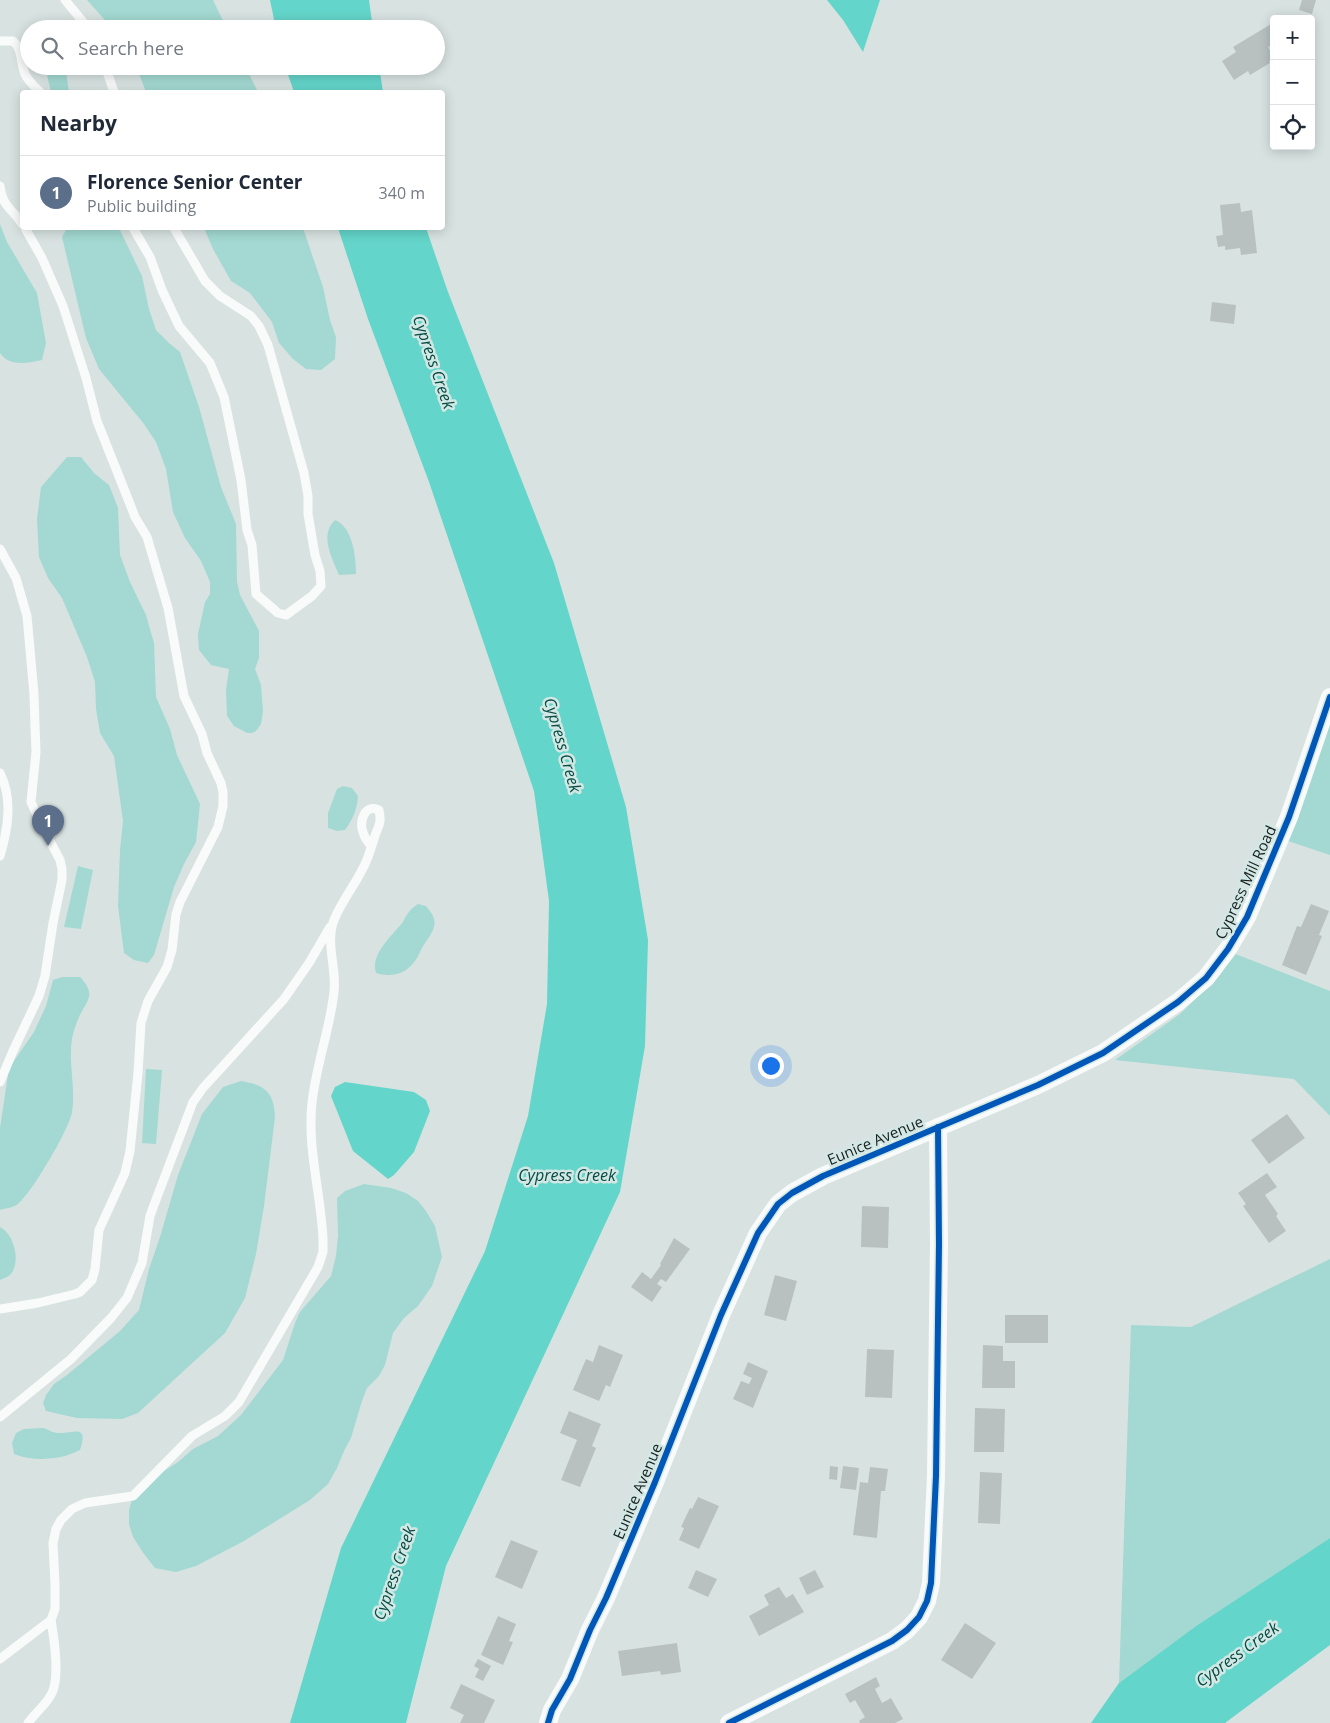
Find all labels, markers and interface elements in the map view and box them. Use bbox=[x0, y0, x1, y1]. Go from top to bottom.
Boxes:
map controls bbox=[1270, 15, 1315, 150]
button: + bbox=[1270, 15, 1315, 60]
search box bbox=[20, 20, 445, 75]
icon: search bbox=[38, 34, 66, 62]
text: Search here bbox=[78, 35, 184, 61]
button: − bbox=[1270, 60, 1315, 105]
button: locate bbox=[1270, 105, 1315, 150]
text: Nearby bbox=[40, 109, 117, 137]
text: Florence Senior Center bbox=[87, 169, 303, 195]
text: 1 bbox=[51, 182, 61, 204]
text: 340 m bbox=[379, 182, 425, 204]
text: Public building bbox=[87, 195, 196, 217]
water label: Cypress Creek bbox=[408, 312, 461, 413]
water label: Cypress Creek bbox=[539, 695, 587, 796]
pin: 1 bbox=[32, 805, 64, 846]
street label: Cypress Mill Road bbox=[1210, 822, 1280, 942]
your location bbox=[758, 1053, 784, 1079]
street label: Eunice Avenue bbox=[824, 1111, 926, 1169]
water label: Cypress Creek bbox=[518, 1164, 617, 1186]
street label: Eunice Avenue bbox=[608, 1440, 666, 1542]
water label: Cypress Creek bbox=[368, 1522, 421, 1623]
water label: Cypress Creek bbox=[1191, 1616, 1284, 1692]

